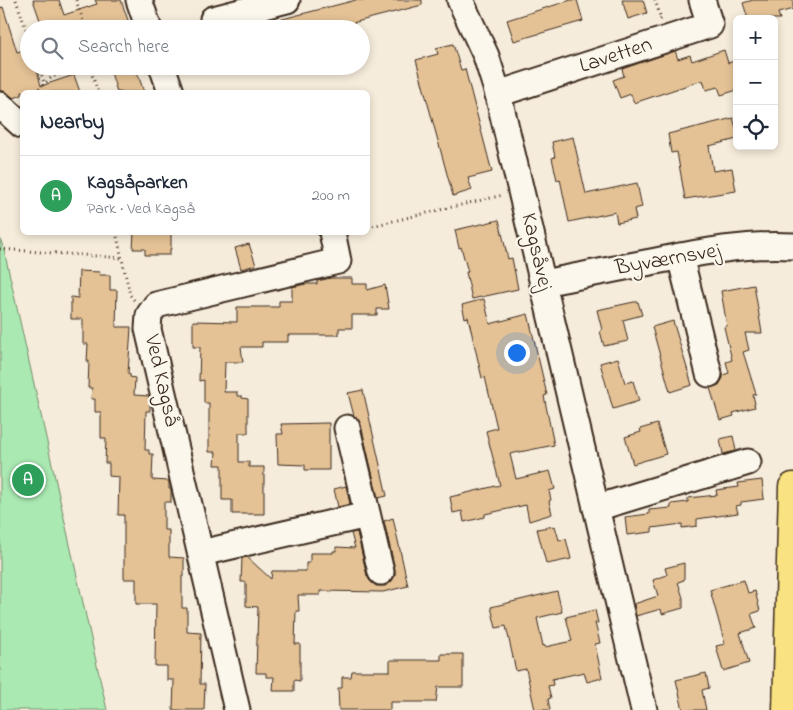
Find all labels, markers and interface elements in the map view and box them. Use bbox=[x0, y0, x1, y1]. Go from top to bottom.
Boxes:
map controls bbox=[733, 15, 778, 150]
button: + bbox=[733, 15, 778, 60]
search box bbox=[20, 20, 370, 75]
street label: Lavetten bbox=[576, 29, 656, 83]
icon: search bbox=[38, 34, 66, 62]
text: Search here bbox=[78, 34, 169, 61]
button: − bbox=[733, 60, 778, 105]
button: locate bbox=[733, 105, 778, 150]
text: Nearby bbox=[40, 108, 104, 138]
text: Kagsåparken bbox=[87, 170, 188, 197]
text: A bbox=[51, 184, 61, 208]
text: 200 m bbox=[312, 184, 350, 208]
text: Park · Ved Kagså bbox=[87, 197, 195, 221]
street label: Kagsåvej bbox=[511, 210, 561, 295]
street label: Byværnsvej bbox=[612, 235, 724, 286]
street label: Ved Kagså bbox=[134, 331, 187, 430]
your location bbox=[504, 340, 530, 366]
pin: A bbox=[12, 461, 44, 499]

